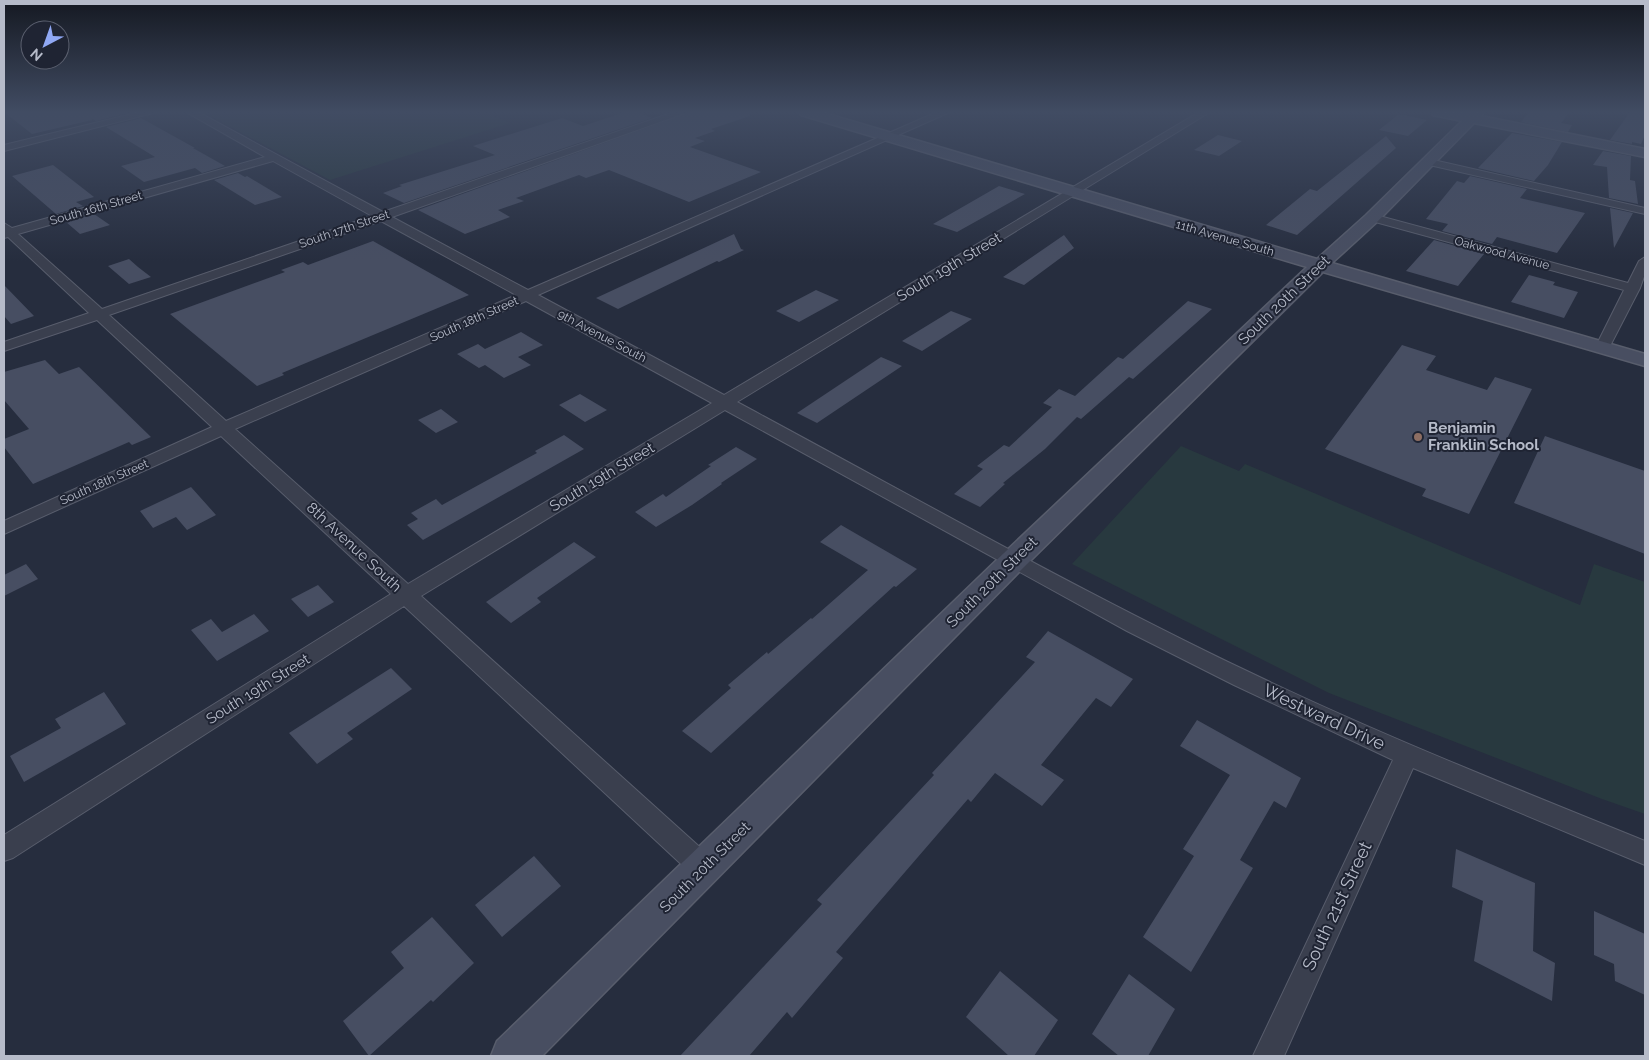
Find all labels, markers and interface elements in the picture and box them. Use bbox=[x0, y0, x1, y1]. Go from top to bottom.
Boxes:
north arrow bbox=[20, 20, 70, 70]
text: N bbox=[27, 45, 46, 64]
street label: South 16th Street bbox=[48, 188, 144, 228]
street label: South 17th Street bbox=[297, 207, 391, 251]
street label: 11th Avenue South bbox=[1174, 217, 1276, 259]
street label: South 19th Street bbox=[893, 229, 1005, 305]
street label: Oakwood Avenue bbox=[1453, 234, 1551, 272]
street label: South 20th Street bbox=[1234, 252, 1334, 348]
street label: South 18th Street bbox=[428, 293, 520, 345]
street label: 9th Avenue South bbox=[555, 307, 649, 365]
place label: Benjamin Franklin School bbox=[1428, 419, 1539, 454]
marker: Benjamin Franklin School bbox=[1412, 431, 1424, 443]
street label: South 19th Street bbox=[546, 439, 658, 515]
street label: South 18th Street bbox=[58, 456, 150, 508]
street label: 8th Avenue South bbox=[303, 498, 405, 596]
street label: South 20th Street bbox=[943, 533, 1041, 631]
street label: South 19th Street bbox=[203, 650, 313, 728]
street label: Westward Drive bbox=[1260, 679, 1389, 754]
street label: South 20th Street bbox=[656, 818, 754, 916]
street label: South 21st Street bbox=[1298, 838, 1376, 974]

